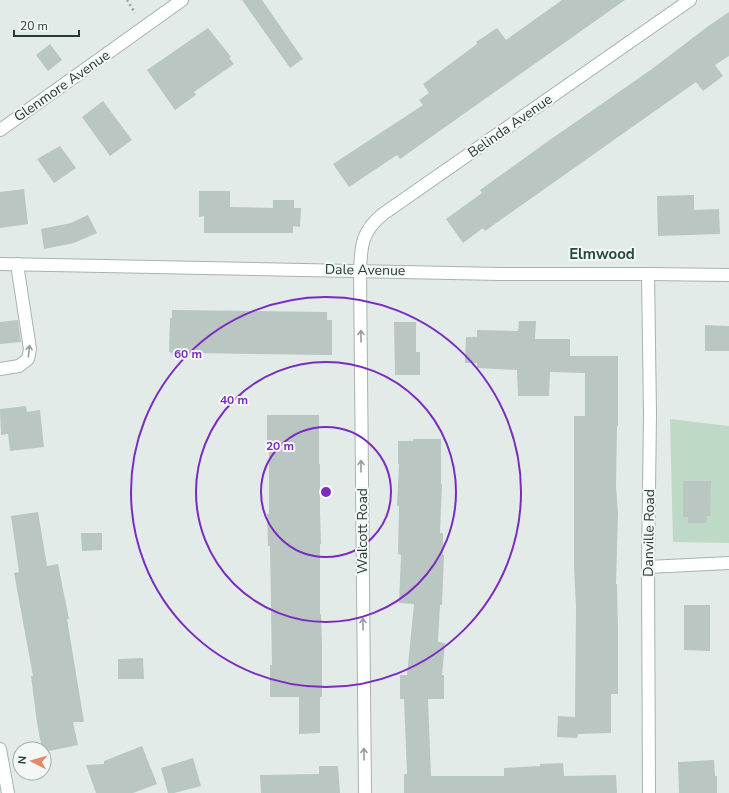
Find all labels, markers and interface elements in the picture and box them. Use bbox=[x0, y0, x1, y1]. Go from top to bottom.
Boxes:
scale bar bbox=[14, 12, 79, 38]
text: 20 m bbox=[20, 18, 48, 34]
street label: Glenmore Avenue bbox=[10, 46, 114, 126]
street label: Belinda Avenue bbox=[464, 90, 556, 162]
district label: Elmwood bbox=[569, 244, 635, 264]
street label: Dale Avenue bbox=[325, 260, 405, 280]
one-way arrow bbox=[357, 330, 365, 343]
one-way arrow bbox=[25, 345, 32, 358]
text: 60 m bbox=[174, 346, 202, 362]
text: 40 m bbox=[220, 392, 248, 408]
text: 20 m bbox=[266, 438, 294, 454]
one-way arrow bbox=[358, 460, 365, 473]
centre of rings bbox=[319, 485, 333, 499]
street label: Walcott Road bbox=[353, 488, 372, 574]
street label: Danville Road bbox=[639, 489, 659, 577]
one-way arrow bbox=[359, 618, 367, 631]
north arrow bbox=[12, 741, 52, 781]
one-way arrow bbox=[360, 748, 368, 761]
text: N bbox=[15, 755, 30, 765]

